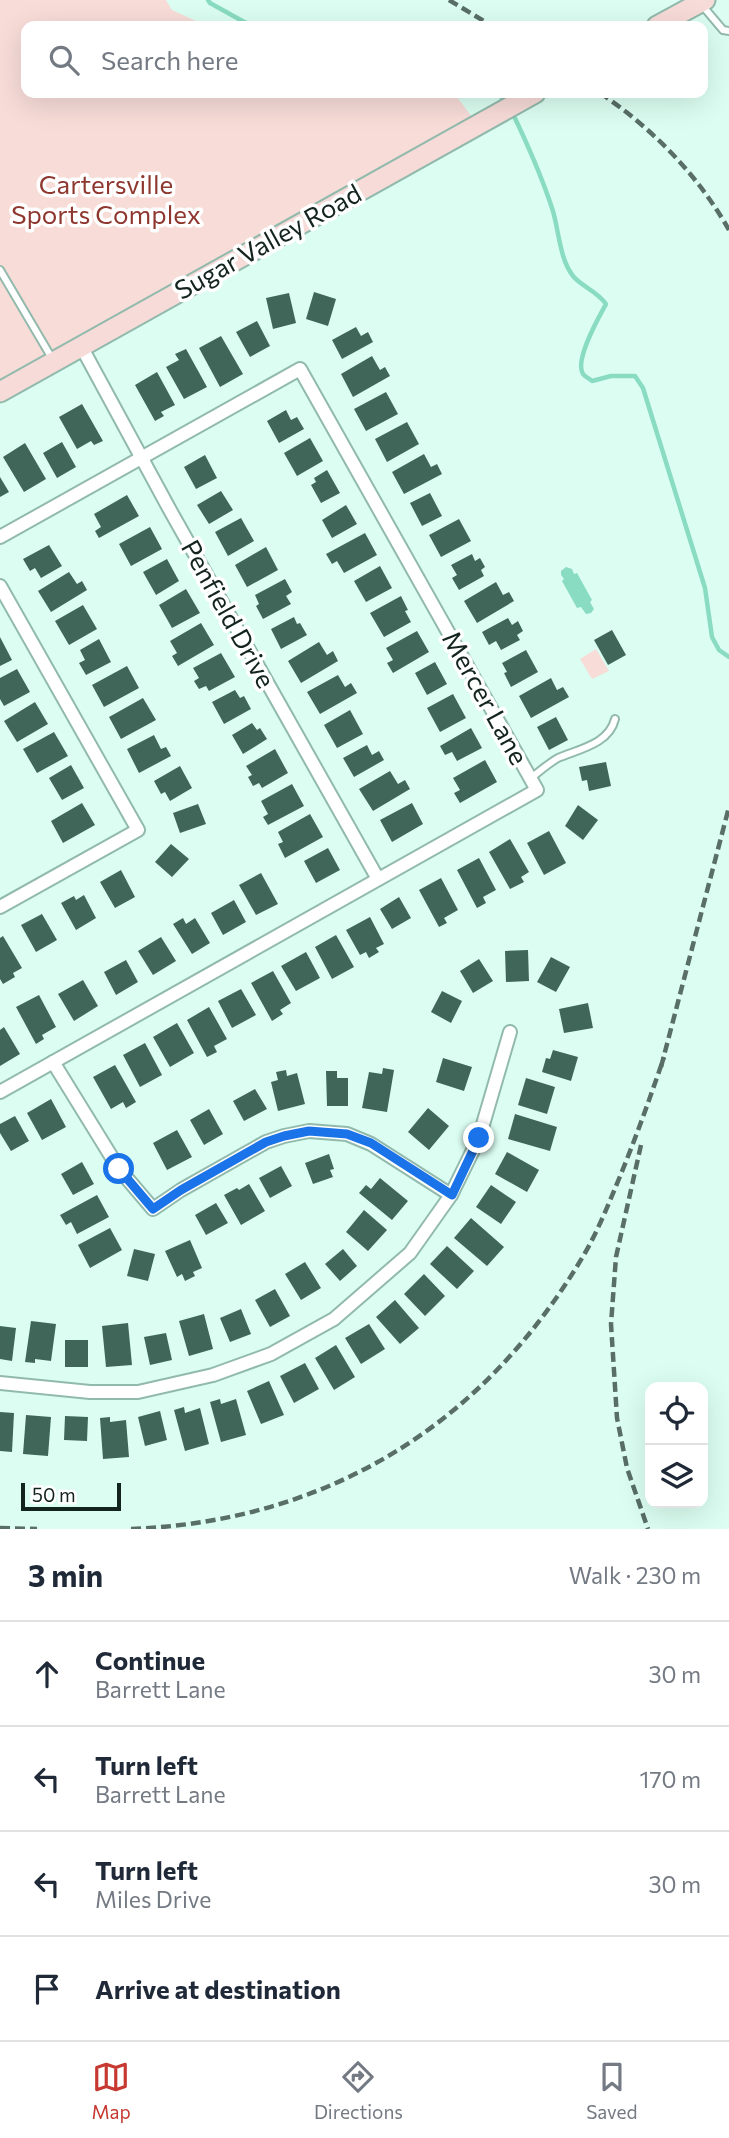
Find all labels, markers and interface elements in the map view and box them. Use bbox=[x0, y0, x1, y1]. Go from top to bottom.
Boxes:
search box bbox=[21, 21, 708, 98]
icon: search bbox=[45, 41, 83, 79]
text: Search here bbox=[101, 44, 239, 75]
park label: Cartersville Sports Complex bbox=[11, 168, 201, 229]
street label: Sugar Valley Road bbox=[169, 177, 366, 305]
street label: Penfield Drive bbox=[176, 534, 283, 693]
street label: Mercer Lane bbox=[437, 625, 536, 769]
route end bbox=[463, 1122, 494, 1153]
route start bbox=[103, 1153, 134, 1184]
map controls bbox=[645, 1382, 708, 1508]
button: locate bbox=[645, 1382, 708, 1445]
button: layers bbox=[645, 1445, 708, 1508]
scale bar bbox=[21, 1480, 121, 1512]
text: 50 m bbox=[32, 1483, 76, 1506]
text: 3 min bbox=[28, 1556, 103, 1593]
text: Walk · 230 m bbox=[569, 1561, 701, 1589]
text: Continue bbox=[95, 1644, 205, 1675]
icon: ahead bbox=[28, 1655, 66, 1693]
text: 30 m bbox=[648, 1660, 701, 1688]
text: Barrett Lane bbox=[95, 1675, 226, 1703]
text: Turn left bbox=[95, 1749, 198, 1780]
icon: left bbox=[28, 1760, 66, 1798]
text: 170 m bbox=[640, 1765, 701, 1793]
text: Barrett Lane bbox=[95, 1780, 226, 1808]
text: Turn left bbox=[95, 1854, 198, 1885]
icon: left bbox=[28, 1865, 66, 1903]
text: 30 m bbox=[648, 1870, 701, 1898]
text: Miles Drive bbox=[95, 1885, 211, 1913]
icon: arrive bbox=[28, 1970, 66, 2008]
text: Arrive at destination bbox=[95, 1973, 341, 2004]
tab: Map bbox=[92, 2058, 131, 2123]
tab: Directions bbox=[314, 2058, 403, 2123]
tab: Saved bbox=[586, 2058, 637, 2123]

